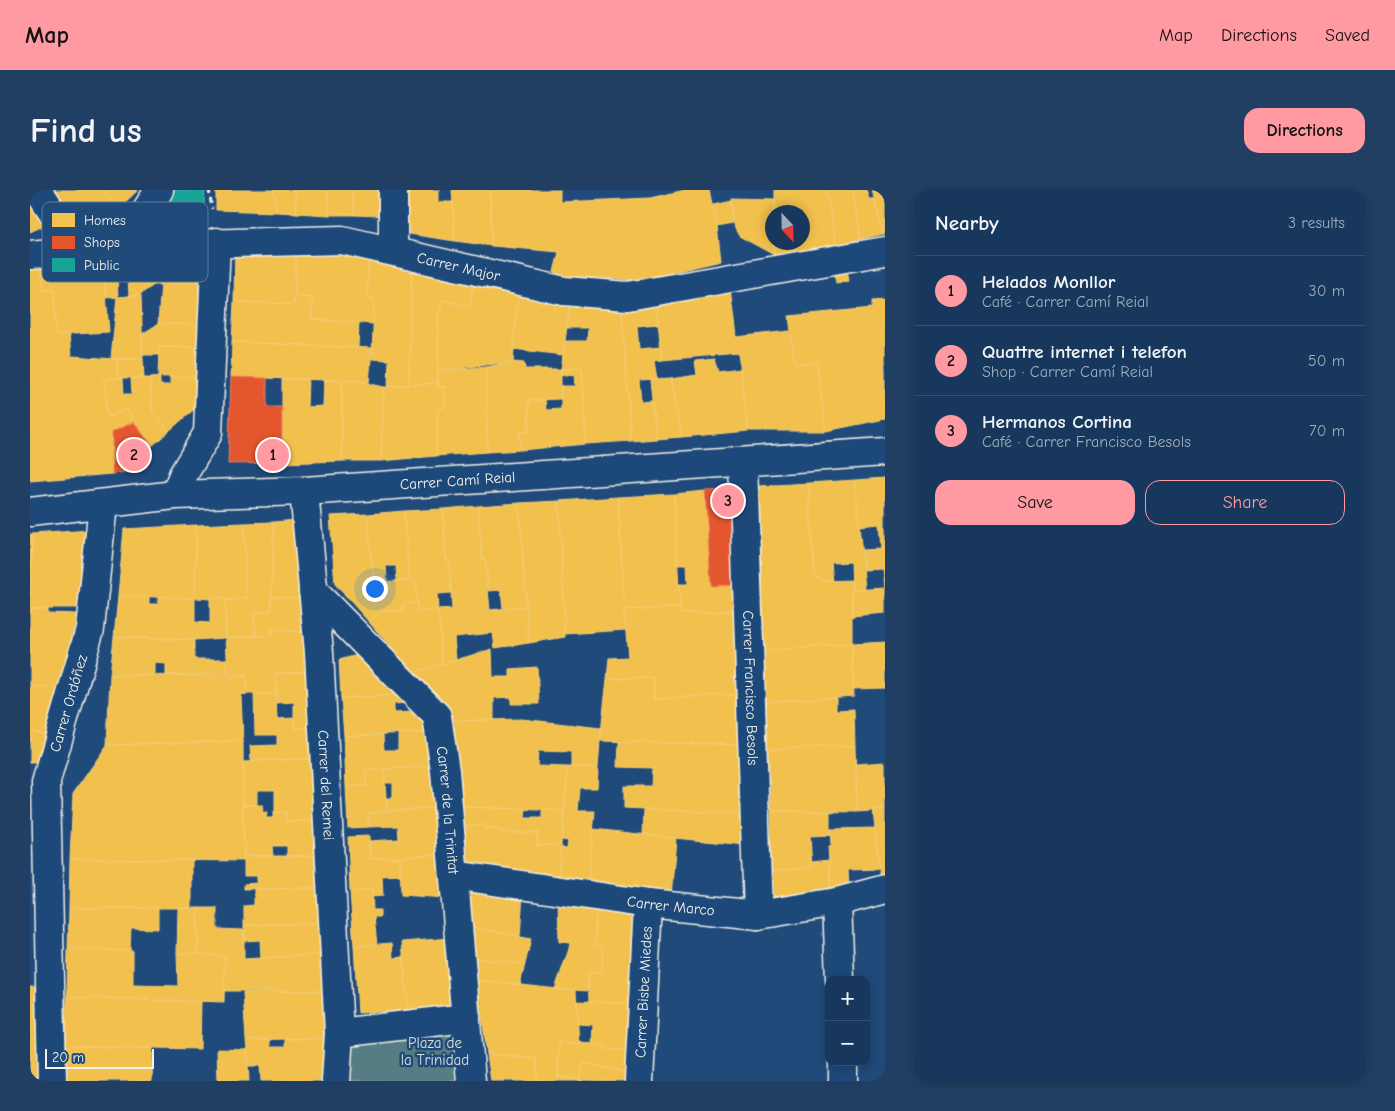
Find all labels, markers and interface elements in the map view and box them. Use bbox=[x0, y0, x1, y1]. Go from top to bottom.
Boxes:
text: Map bbox=[25, 21, 69, 49]
text: Map bbox=[1159, 25, 1193, 46]
text: Directions bbox=[1221, 25, 1297, 46]
text: Saved bbox=[1325, 25, 1370, 46]
button: Directions bbox=[1244, 108, 1365, 153]
text: Find us bbox=[30, 110, 142, 151]
legend bbox=[42, 202, 208, 282]
north arrow bbox=[765, 205, 810, 250]
text: Nearby bbox=[935, 211, 999, 235]
text: Homes bbox=[84, 212, 126, 229]
text: 3 results bbox=[1288, 214, 1345, 232]
text: Shops bbox=[84, 234, 120, 251]
street label: Carrer Major bbox=[415, 248, 502, 285]
text: Public bbox=[84, 257, 120, 274]
text: Helados Monllor bbox=[982, 271, 1116, 293]
text: 1 bbox=[948, 282, 954, 300]
text: 30 m bbox=[1309, 282, 1345, 300]
text: Café · Carrer Camí Reial bbox=[982, 293, 1149, 311]
text: Quattre internet i telefon bbox=[982, 341, 1187, 363]
text: 2 bbox=[947, 352, 955, 370]
text: 50 m bbox=[1308, 352, 1345, 370]
text: Shop · Carrer Camí Reial bbox=[982, 363, 1153, 381]
text: Hermanos Cortina bbox=[982, 411, 1132, 433]
text: 3 bbox=[947, 422, 955, 440]
text: 70 m bbox=[1309, 422, 1345, 440]
text: Café · Carrer Francisco Besols bbox=[982, 433, 1191, 451]
pin: 2 bbox=[118, 436, 150, 474]
pin: 1 bbox=[257, 436, 289, 474]
street label: Carrer Camí Reial bbox=[399, 468, 516, 494]
button: Save bbox=[935, 480, 1135, 525]
button: Share bbox=[1145, 480, 1345, 525]
pin: 3 bbox=[712, 482, 744, 520]
your location bbox=[362, 576, 388, 602]
street label: Carrer Francisco Besols bbox=[739, 610, 762, 766]
street label: Carrer Ordóñez bbox=[46, 652, 91, 754]
street label: Carrer del Remei bbox=[314, 729, 338, 841]
street label: Carrer de la Trinitat bbox=[433, 745, 463, 876]
street label: Carrer Marco bbox=[626, 892, 716, 920]
street label: Carrer Bisbe Miedes bbox=[631, 926, 656, 1058]
map controls bbox=[825, 976, 870, 1066]
button: + bbox=[825, 976, 870, 1021]
button: − bbox=[825, 1021, 870, 1066]
park label: Plaza de la Trinidad bbox=[401, 1034, 469, 1069]
scale bar bbox=[45, 1046, 154, 1069]
text: 20 m bbox=[52, 1049, 84, 1066]

